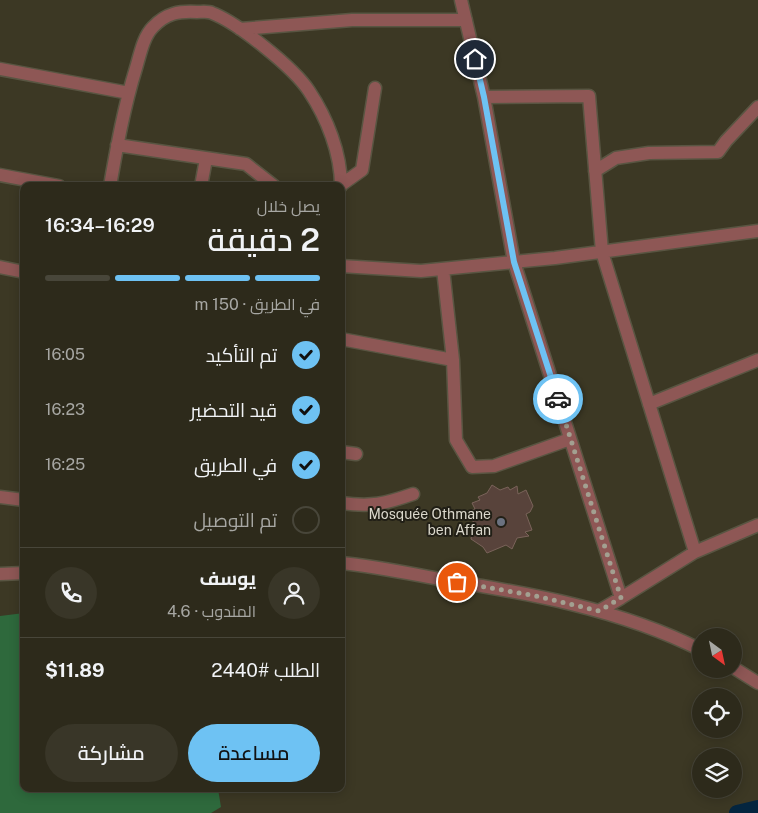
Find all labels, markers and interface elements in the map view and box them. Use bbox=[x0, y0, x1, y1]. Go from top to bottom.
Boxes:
pin bbox=[454, 38, 496, 80]
icon: home bbox=[461, 45, 489, 73]
text: يصل خلال bbox=[257, 197, 320, 216]
text: 16:29–16:34 bbox=[45, 214, 155, 236]
text: 2 دقيقة bbox=[208, 221, 320, 258]
text: في الطريق · 150 m bbox=[194, 295, 320, 314]
icon: check bbox=[292, 341, 320, 369]
text: تم التأكيد bbox=[206, 344, 277, 366]
text: 16:05 bbox=[45, 345, 85, 364]
courier bbox=[533, 374, 583, 424]
icon: car bbox=[544, 385, 572, 413]
icon: check bbox=[292, 396, 320, 424]
text: قيد التحضير bbox=[190, 399, 277, 421]
text: 16:23 bbox=[45, 400, 85, 419]
icon: check bbox=[292, 451, 320, 479]
text: في الطريق bbox=[194, 454, 277, 476]
text: 16:25 bbox=[45, 455, 85, 474]
place label: Mosquée Othmane ben Affan bbox=[369, 506, 491, 538]
text: تم التوصيل bbox=[193, 509, 277, 531]
marker: Mosquée Othmane ben Affan bbox=[495, 516, 507, 528]
pin bbox=[436, 561, 478, 603]
button: phone bbox=[45, 567, 97, 619]
text: يوسف bbox=[200, 567, 256, 589]
button: person bbox=[268, 567, 320, 619]
icon: bag bbox=[443, 568, 471, 596]
text: المندوب · 4.6 bbox=[167, 602, 256, 621]
north arrow bbox=[692, 628, 742, 678]
map controls bbox=[692, 628, 742, 798]
text: $11.89 bbox=[45, 659, 105, 681]
text: الطلب #2440 bbox=[211, 659, 320, 681]
button: locate bbox=[692, 688, 742, 738]
button: مشاركة bbox=[45, 724, 178, 782]
button: مساعدة bbox=[188, 724, 320, 782]
button: layers bbox=[692, 748, 742, 798]

